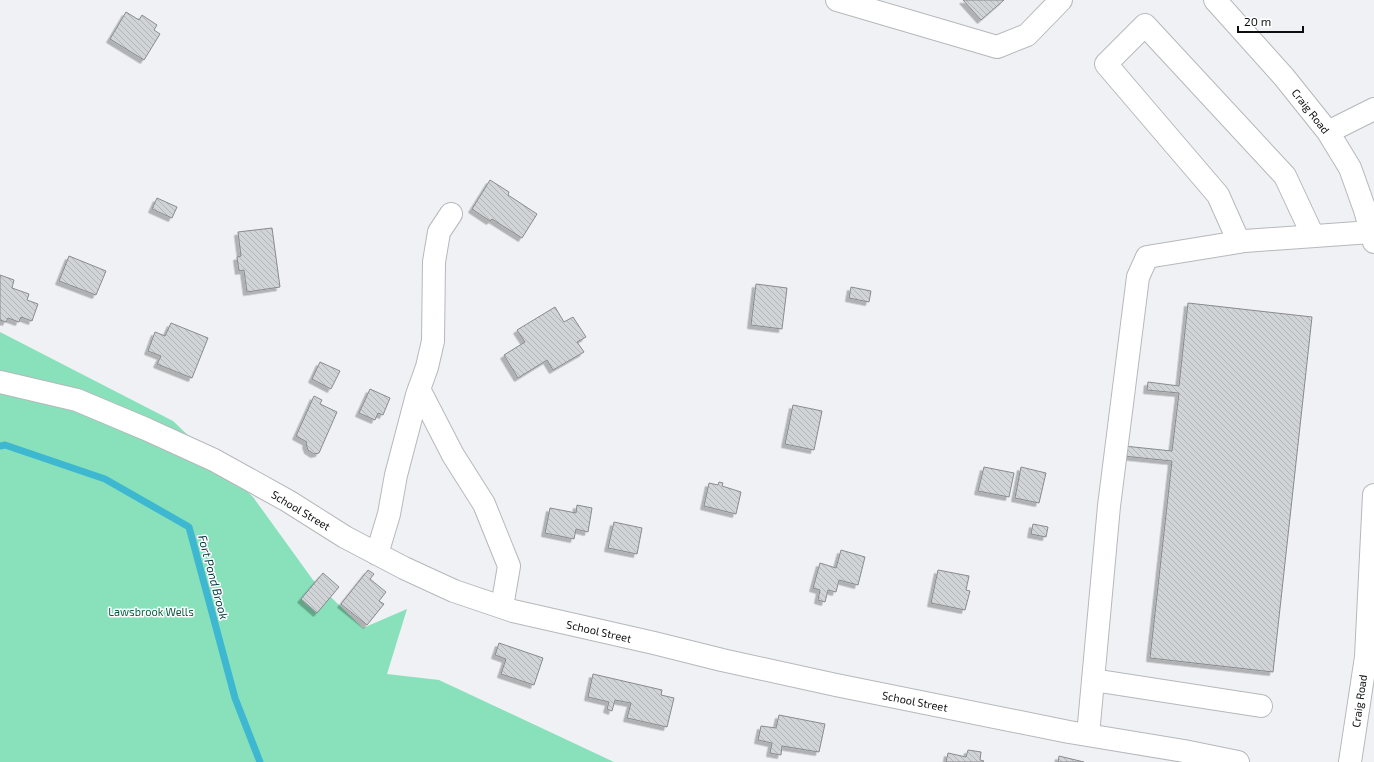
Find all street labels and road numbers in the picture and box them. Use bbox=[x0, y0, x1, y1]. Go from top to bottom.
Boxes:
street label: Craig Road bbox=[1289, 86, 1333, 136]
street label: School Street bbox=[269, 487, 333, 533]
street label: School Street bbox=[565, 617, 633, 645]
street label: Craig Road bbox=[1349, 674, 1369, 728]
street label: School Street bbox=[881, 688, 949, 714]

